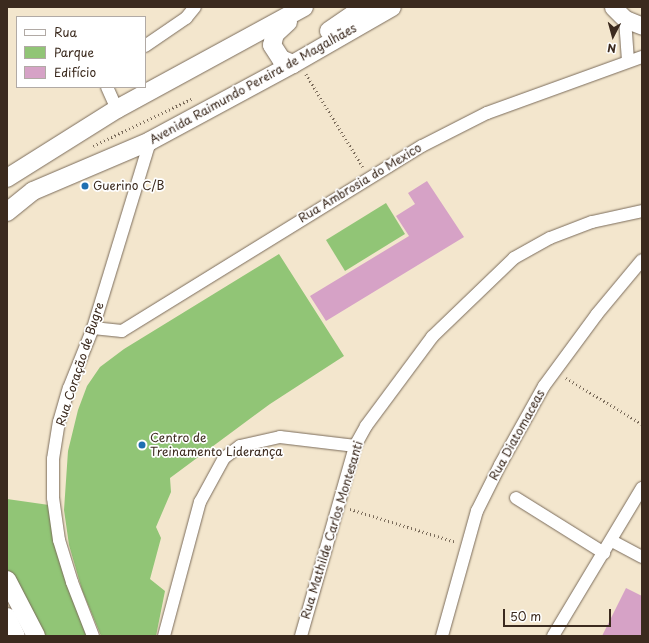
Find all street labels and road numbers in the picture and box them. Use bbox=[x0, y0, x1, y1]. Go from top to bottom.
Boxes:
street label: Avenida Raimundo Pereira de Magalhães bbox=[146, 21, 360, 147]
street label: Rua Ambrosia do Mexico bbox=[295, 140, 425, 226]
street label: Rua Coração de Bugre bbox=[53, 300, 107, 428]
street label: Rua Diatomaceas bbox=[486, 387, 548, 483]
street label: Rua Mathilde Carlos Montesanti bbox=[298, 439, 366, 621]

